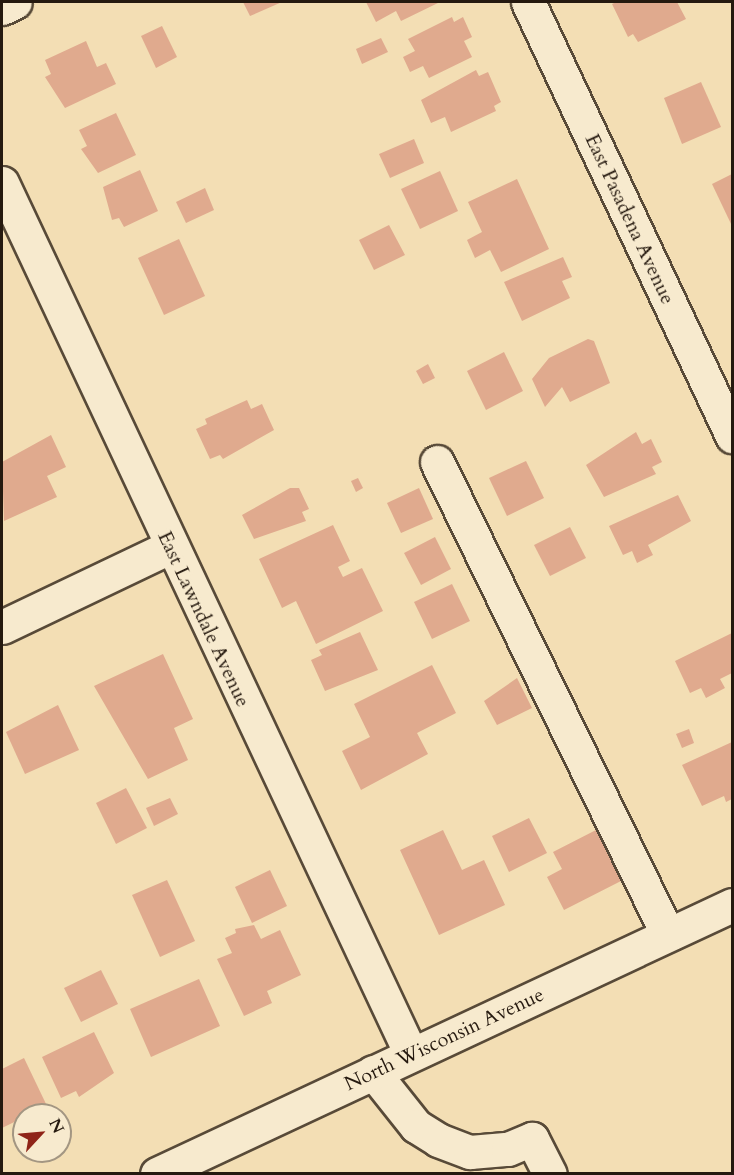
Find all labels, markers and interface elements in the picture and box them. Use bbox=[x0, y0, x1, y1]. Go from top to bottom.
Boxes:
street label: East Pasadena Avenue bbox=[580, 130, 680, 308]
street label: East Lawndale Avenue bbox=[153, 527, 255, 711]
street label: North Wisconsin Avenue bbox=[340, 982, 548, 1096]
north arrow bbox=[12, 1103, 72, 1163]
text: N bbox=[43, 1115, 69, 1137]

